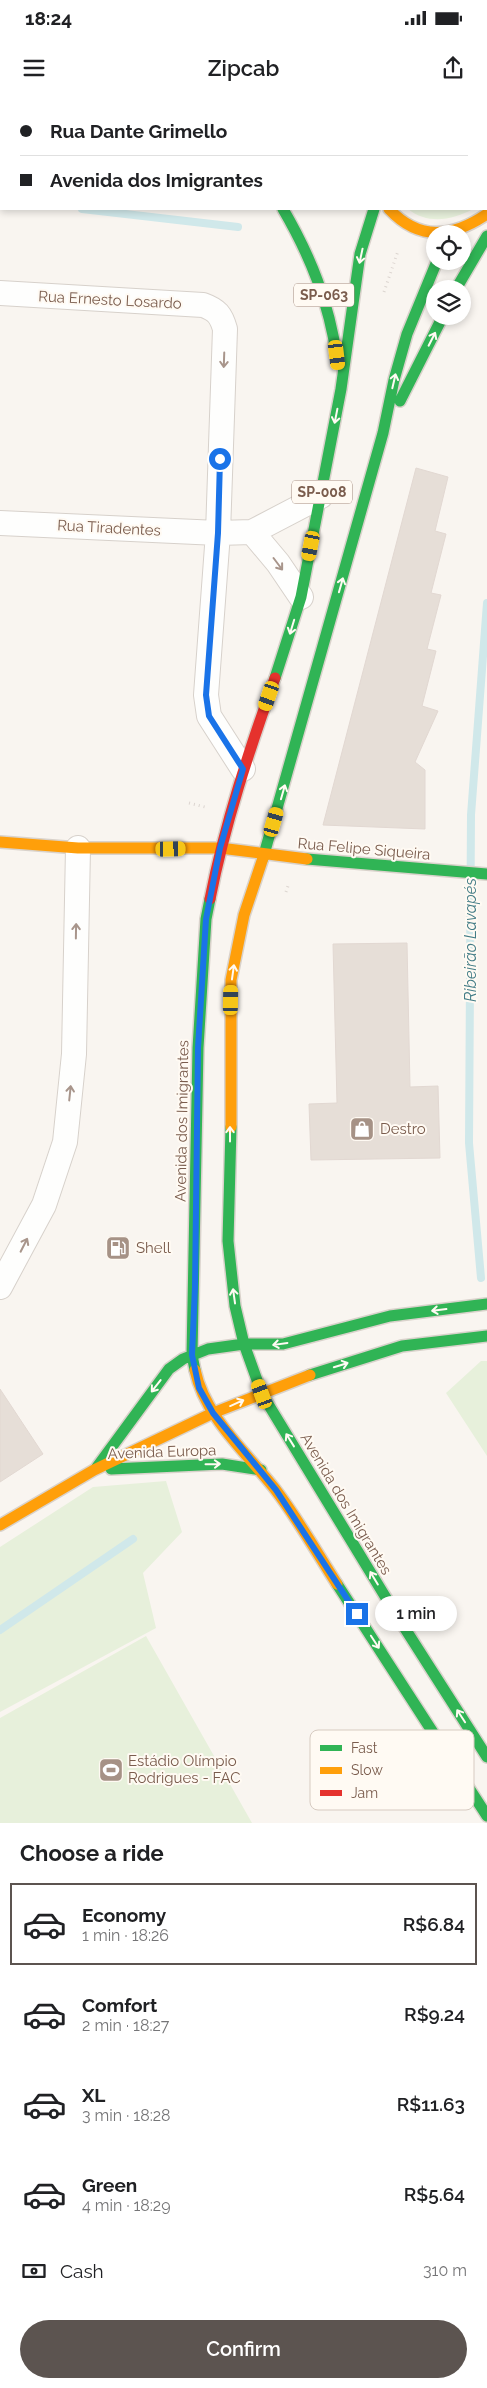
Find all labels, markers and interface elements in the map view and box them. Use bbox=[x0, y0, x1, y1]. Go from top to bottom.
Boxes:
text: 18:24 bbox=[25, 7, 72, 29]
icon: menu bbox=[20, 54, 48, 82]
icon: share bbox=[439, 54, 467, 82]
text: Zipcab bbox=[208, 55, 279, 81]
text: Rua Dante Grimello bbox=[50, 120, 227, 142]
text: Avenida dos Imigrantes bbox=[50, 169, 263, 191]
map controls bbox=[426, 225, 471, 325]
button: locate bbox=[426, 225, 471, 270]
one-way arrow bbox=[355, 247, 365, 263]
button: layers bbox=[426, 280, 471, 325]
road number: SP-063 bbox=[294, 284, 354, 306]
street label: Rua Ernesto Losardo bbox=[38, 287, 182, 313]
one-way arrow bbox=[428, 332, 437, 347]
car bbox=[327, 339, 346, 371]
one-way arrow bbox=[219, 352, 228, 368]
one-way arrow bbox=[390, 373, 399, 389]
one-way arrow bbox=[330, 408, 340, 424]
route start bbox=[209, 448, 231, 470]
road number: SP-008 bbox=[292, 481, 352, 504]
street label: Rua Tiradentes bbox=[57, 516, 161, 540]
car bbox=[300, 530, 321, 562]
one-way arrow bbox=[272, 557, 283, 570]
one-way arrow bbox=[337, 577, 347, 593]
one-way arrow bbox=[286, 618, 296, 634]
car bbox=[257, 679, 280, 713]
one-way arrow bbox=[278, 784, 288, 800]
car bbox=[262, 806, 285, 838]
street label: Rua Felipe Siqueira bbox=[297, 834, 431, 864]
car bbox=[155, 841, 186, 857]
water label: Ribeirão Lavapés bbox=[461, 878, 480, 1002]
one-way arrow bbox=[72, 923, 81, 939]
one-way arrow bbox=[228, 964, 238, 980]
car bbox=[223, 985, 238, 1015]
street label: Avenida dos Imigrantes bbox=[172, 1040, 192, 1202]
one-way arrow bbox=[65, 1085, 75, 1101]
shop icon: Destro bbox=[349, 1116, 375, 1142]
place label: Destro bbox=[380, 1120, 426, 1138]
one-way arrow bbox=[225, 1126, 235, 1142]
fuel station icon: Shell bbox=[105, 1235, 131, 1261]
one-way arrow bbox=[19, 1237, 29, 1252]
place label: Shell bbox=[136, 1239, 172, 1257]
one-way arrow bbox=[229, 1288, 239, 1304]
one-way arrow bbox=[431, 1305, 447, 1315]
one-way arrow bbox=[272, 1339, 288, 1349]
one-way arrow bbox=[333, 1359, 349, 1369]
car bbox=[249, 1377, 274, 1411]
one-way arrow bbox=[150, 1379, 161, 1392]
one-way arrow bbox=[229, 1397, 244, 1407]
street label: Avenida dos Imigrantes bbox=[297, 1430, 395, 1578]
one-way arrow bbox=[284, 1433, 294, 1447]
street label: Avenida Europa bbox=[107, 1441, 217, 1463]
one-way arrow bbox=[205, 1460, 221, 1469]
one-way arrow bbox=[369, 1572, 379, 1586]
callout: 1 min bbox=[374, 1596, 457, 1632]
route end bbox=[346, 1603, 368, 1625]
text: 1 min bbox=[396, 1604, 436, 1623]
one-way arrow bbox=[370, 1635, 380, 1649]
one-way arrow bbox=[455, 1709, 465, 1723]
legend bbox=[310, 1730, 474, 1810]
text: Fast bbox=[351, 1740, 378, 1756]
place label: Estádio Olímpio Rodrigues - FAC bbox=[128, 1752, 241, 1787]
sports icon: Estádio Olímpio Rodrigues - FAC bbox=[98, 1757, 124, 1783]
text: Slow bbox=[351, 1762, 383, 1778]
text: Jam bbox=[351, 1785, 378, 1801]
text: Choose a ride bbox=[20, 1840, 164, 1866]
icon: car bbox=[22, 1902, 67, 1947]
text: Economy bbox=[82, 1904, 166, 1926]
text: R$6.84 bbox=[403, 1913, 465, 1935]
text: 1 min · 18:26 bbox=[82, 1926, 169, 1945]
icon: car bbox=[22, 1992, 67, 2037]
text: Comfort bbox=[82, 1994, 157, 2016]
text: R$9.24 bbox=[404, 2003, 465, 2025]
text: 2 min · 18:27 bbox=[82, 2016, 169, 2035]
icon: car bbox=[22, 2082, 67, 2127]
text: XL bbox=[82, 2084, 105, 2106]
text: R$11.63 bbox=[397, 2093, 465, 2115]
text: 3 min · 18:28 bbox=[82, 2106, 171, 2125]
icon: car bbox=[22, 2172, 67, 2217]
text: Green bbox=[82, 2174, 137, 2196]
text: R$5.64 bbox=[404, 2183, 465, 2205]
text: 4 min · 18:29 bbox=[82, 2196, 171, 2215]
icon: cash bbox=[20, 2257, 48, 2285]
text: Cash bbox=[60, 2260, 104, 2282]
text: 310 m bbox=[423, 2261, 467, 2280]
button: Confirm bbox=[20, 2320, 467, 2378]

